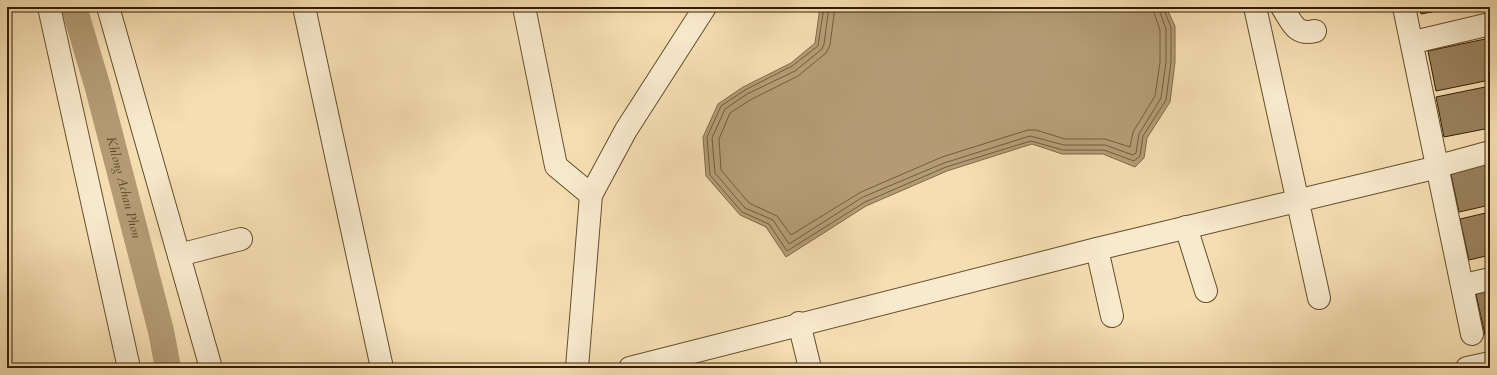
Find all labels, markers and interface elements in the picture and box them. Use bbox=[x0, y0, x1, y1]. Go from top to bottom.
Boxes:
water label: Khlong Achan Phon bbox=[102, 135, 146, 241]

